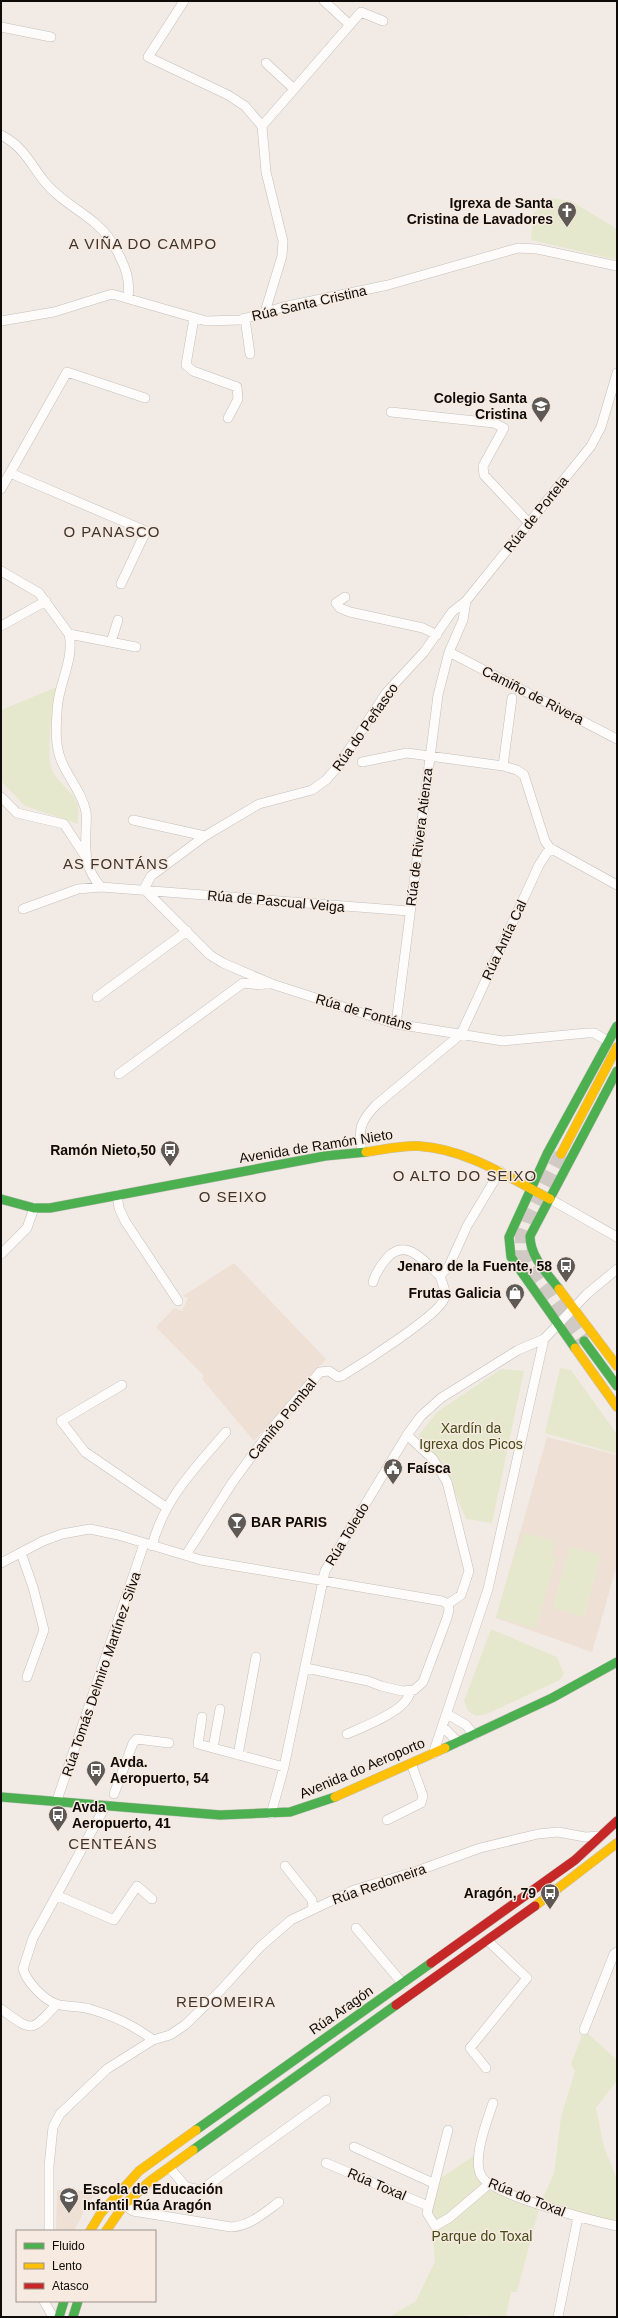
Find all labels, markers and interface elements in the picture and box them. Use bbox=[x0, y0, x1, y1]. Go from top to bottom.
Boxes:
place label: Igrexa de Santa Cristina de Lavadores bbox=[407, 195, 553, 227]
church icon: Igrexa de Santa Cristina de Lavadores bbox=[556, 200, 578, 228]
district label: A VIÑA DO CAMPO bbox=[69, 235, 217, 252]
street label: Rúa Santa Cristina bbox=[250, 282, 368, 324]
place label: Colegio Santa Cristina bbox=[434, 390, 527, 422]
school or university icon: Colegio Santa Cristina bbox=[530, 395, 552, 423]
street label: Rúa de Portela bbox=[500, 473, 572, 555]
district label: O PANASCO bbox=[63, 523, 161, 540]
street label: Camiño de Rivera bbox=[479, 662, 587, 728]
street label: Rúa do Peñasco bbox=[329, 680, 401, 774]
street label: Rúa de Rivera Atienza bbox=[403, 767, 435, 907]
district label: AS FONTÁNS bbox=[63, 855, 169, 872]
street label: Rúa de Pascual Veiga bbox=[207, 887, 346, 915]
street label: Rúa Antía Cal bbox=[478, 897, 530, 983]
street label: Rúa de Fontáns bbox=[314, 991, 414, 1033]
street label: Avenida de Ramón Nieto bbox=[238, 1126, 394, 1166]
bus stop icon: Ramón Nieto,50 bbox=[159, 1139, 181, 1167]
place label: Ramón Nieto,50 bbox=[50, 1142, 156, 1158]
district label: O ALTO DO SEIXO bbox=[393, 1167, 537, 1184]
district label: O SEIXO bbox=[199, 1188, 267, 1205]
bus stop icon: Jenaro de la Fuente, 58 bbox=[555, 1255, 577, 1283]
place label: Jenaro de la Fuente, 58 bbox=[397, 1258, 552, 1274]
shop icon: Frutas Galicia bbox=[504, 1282, 526, 1310]
place label: Frutas Galicia bbox=[408, 1285, 501, 1301]
street label: Camiño Pombal bbox=[244, 1375, 320, 1463]
park label: Xardín da Igrexa dos Picos bbox=[419, 1420, 523, 1452]
public building icon: Faísca bbox=[382, 1457, 404, 1485]
place label: Faísca bbox=[407, 1460, 451, 1476]
street label: Rúa Toledo bbox=[322, 1499, 372, 1568]
bar icon: BAR PARIS bbox=[226, 1511, 248, 1539]
place label: BAR PARIS bbox=[251, 1514, 327, 1530]
street label: Rúa Tomás Delmiro Martínez Silva bbox=[58, 1569, 144, 1778]
street label: Avenida do Aeroporto bbox=[297, 1734, 427, 1802]
place label: Avda. Aeropuerto, 54 bbox=[110, 1754, 209, 1786]
bus stop icon: Avda. Aeropuerto, 54 bbox=[85, 1759, 107, 1787]
place label: Avda Aeropuerto, 41 bbox=[72, 1799, 171, 1831]
bus stop icon: Avda Aeropuerto, 41 bbox=[47, 1804, 69, 1832]
district label: CENTEÁNS bbox=[68, 1835, 158, 1852]
street label: Rúa Redomeira bbox=[330, 1860, 428, 1908]
bus stop icon: Aragón, 79 bbox=[539, 1882, 561, 1910]
place label: Aragón, 79 bbox=[464, 1885, 536, 1901]
street label: Rúa Aragón bbox=[306, 1982, 376, 2038]
district label: REDOMEIRA bbox=[176, 1993, 276, 2010]
street label: Rúa Toxal bbox=[345, 2165, 409, 2203]
street label: Rúa do Toxal bbox=[486, 2174, 568, 2220]
place label: Escola de Educación Infantil Rúa Aragón bbox=[83, 2181, 223, 2213]
school or university icon: Escola de Educación Infantil Rúa Aragón bbox=[58, 2186, 80, 2214]
park label: Parque do Toxal bbox=[432, 2228, 532, 2244]
legend bbox=[16, 2230, 156, 2302]
text: Fluido bbox=[52, 2239, 85, 2253]
text: Lento bbox=[52, 2259, 82, 2273]
text: Atasco bbox=[52, 2279, 89, 2293]

